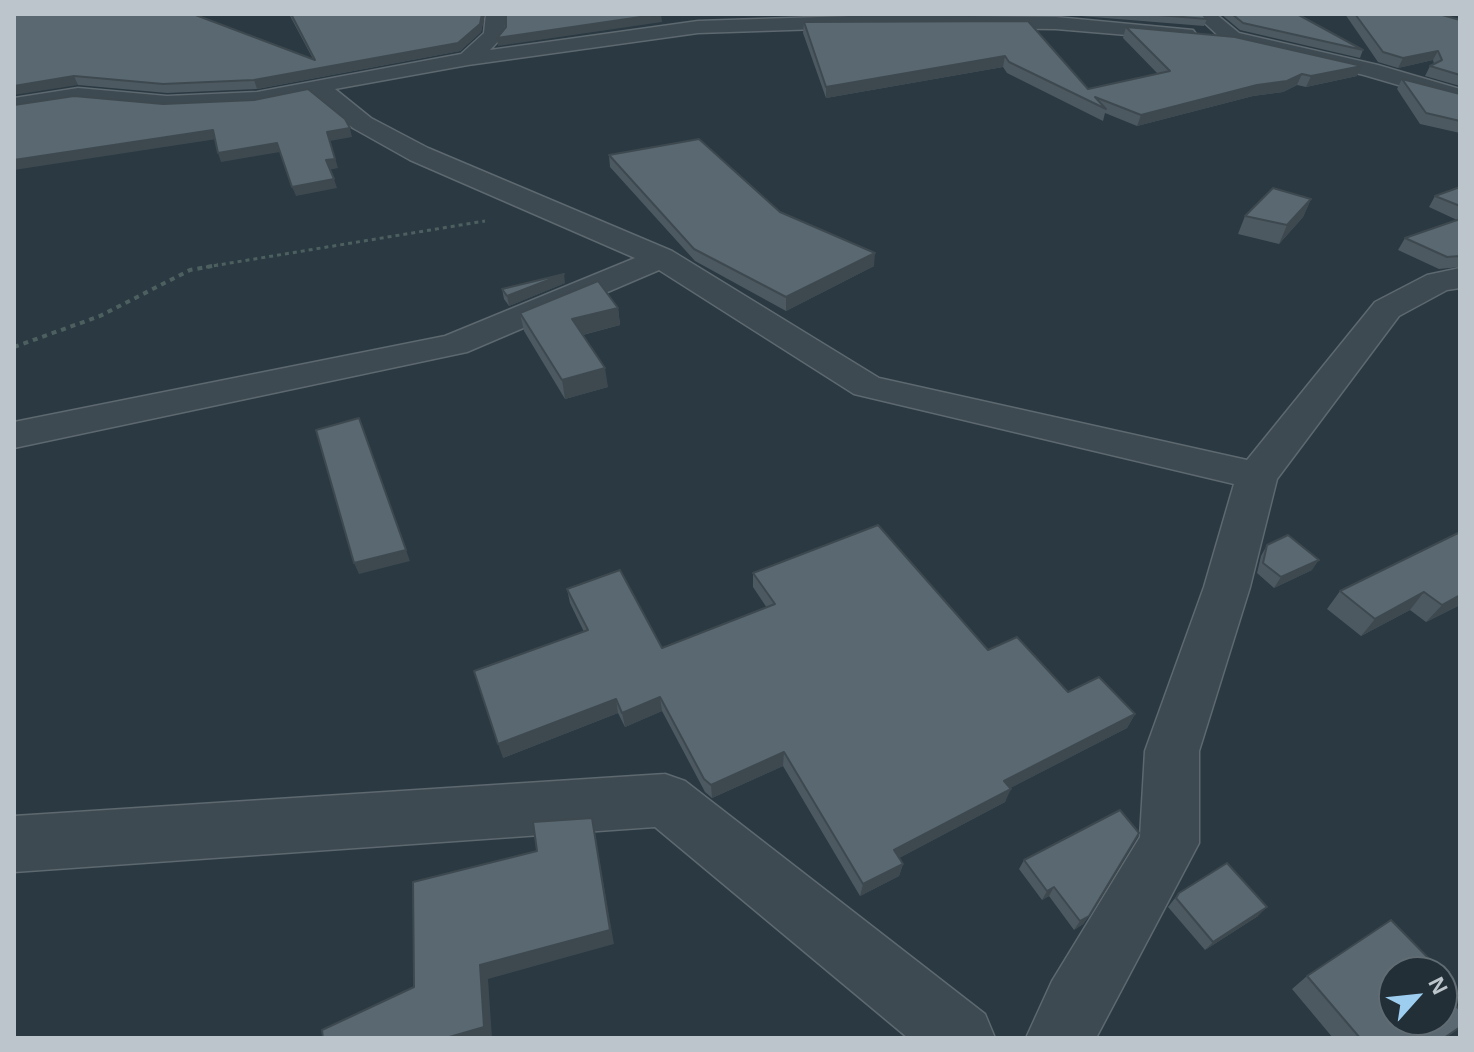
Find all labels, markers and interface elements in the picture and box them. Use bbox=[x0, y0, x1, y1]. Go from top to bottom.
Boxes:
north arrow bbox=[1378, 956, 1458, 1036]
text: N bbox=[1423, 973, 1453, 999]

